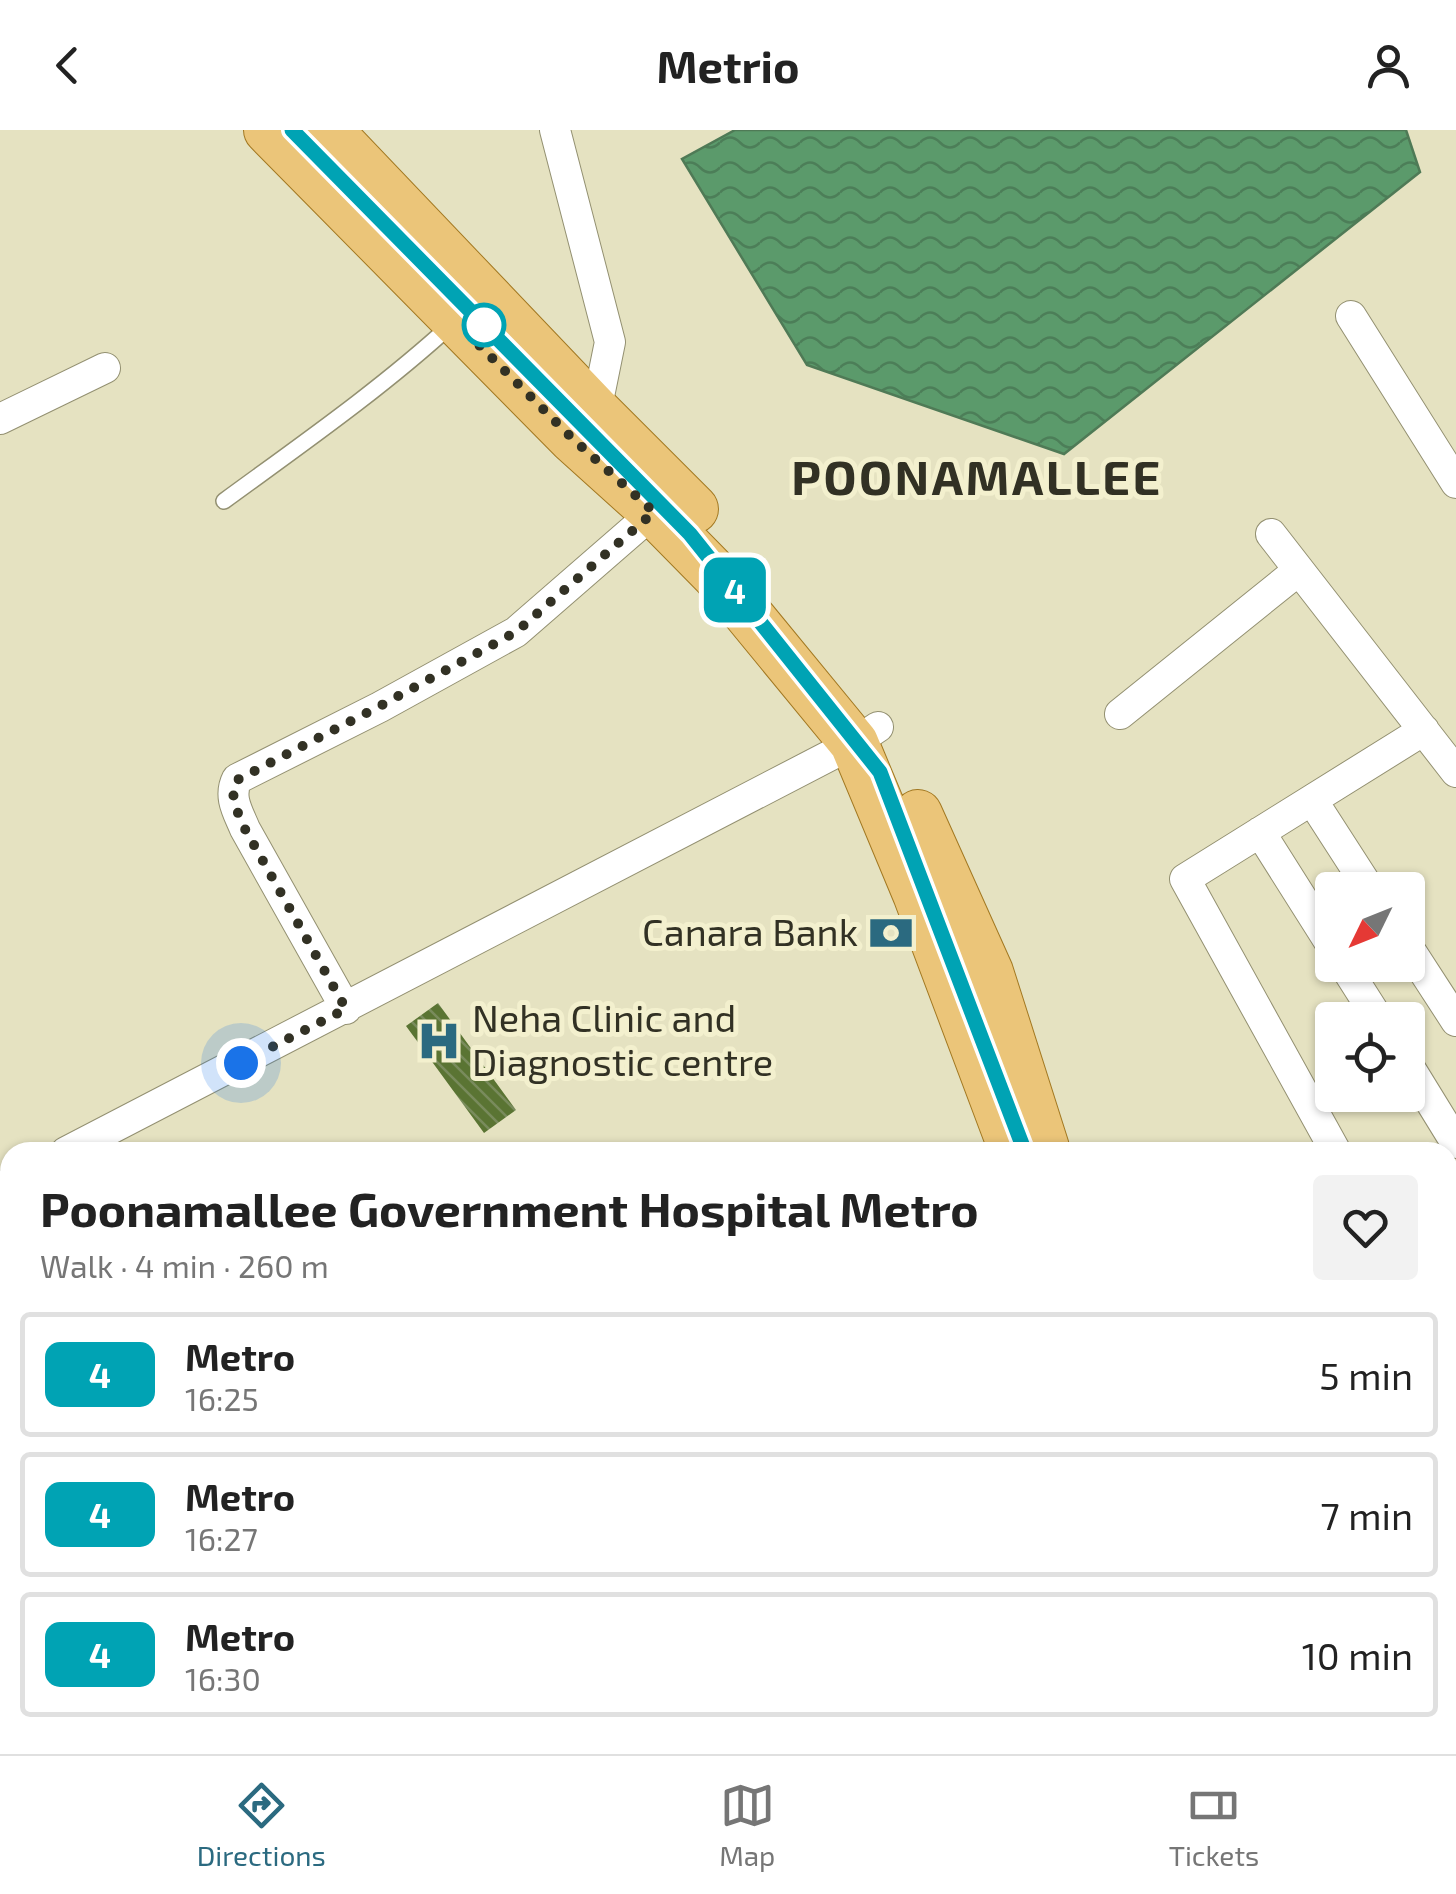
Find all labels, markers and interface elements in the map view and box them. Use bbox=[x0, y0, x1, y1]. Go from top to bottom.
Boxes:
icon: back bbox=[40, 38, 95, 93]
text: Metrio bbox=[656, 38, 800, 92]
icon: person bbox=[1361, 38, 1416, 93]
unlabelled marker bbox=[463, 304, 505, 346]
district label: POONAMALLEE bbox=[791, 447, 1163, 505]
line badge: 4 bbox=[702, 558, 768, 622]
text: 4 bbox=[724, 569, 746, 611]
north arrow bbox=[1315, 872, 1425, 982]
map controls bbox=[1315, 872, 1425, 1112]
place label: Canara Bank bbox=[642, 908, 858, 954]
bank icon: Canara Bank bbox=[867, 909, 915, 957]
place label: Neha Clinic and Diagnostic centre bbox=[472, 994, 773, 1084]
button: locate bbox=[1315, 1002, 1425, 1112]
hospital icon: Neha Clinic and Diagnostic centre bbox=[415, 1017, 463, 1065]
your location bbox=[216, 1038, 266, 1088]
button: heart bbox=[1313, 1175, 1418, 1280]
text: Poonamallee Government Hospital Metro bbox=[40, 1179, 979, 1237]
text: Walk · 4 min · 260 m bbox=[40, 1246, 329, 1284]
text: Metro bbox=[185, 1333, 295, 1379]
text: 5 min bbox=[1319, 1352, 1413, 1398]
text: 4 bbox=[89, 1353, 111, 1395]
text: 16:25 bbox=[185, 1379, 259, 1417]
text: Metro bbox=[185, 1473, 295, 1519]
text: 7 min bbox=[1320, 1492, 1413, 1538]
text: 4 bbox=[89, 1493, 111, 1535]
text: 16:27 bbox=[185, 1519, 258, 1557]
text: Metro bbox=[185, 1613, 295, 1659]
text: 10 min bbox=[1302, 1632, 1413, 1678]
text: 4 bbox=[89, 1633, 111, 1675]
text: 16:30 bbox=[185, 1659, 261, 1697]
tab: Directions bbox=[197, 1778, 326, 1872]
tab: Map bbox=[719, 1778, 775, 1872]
tab: Tickets bbox=[1169, 1778, 1259, 1872]

